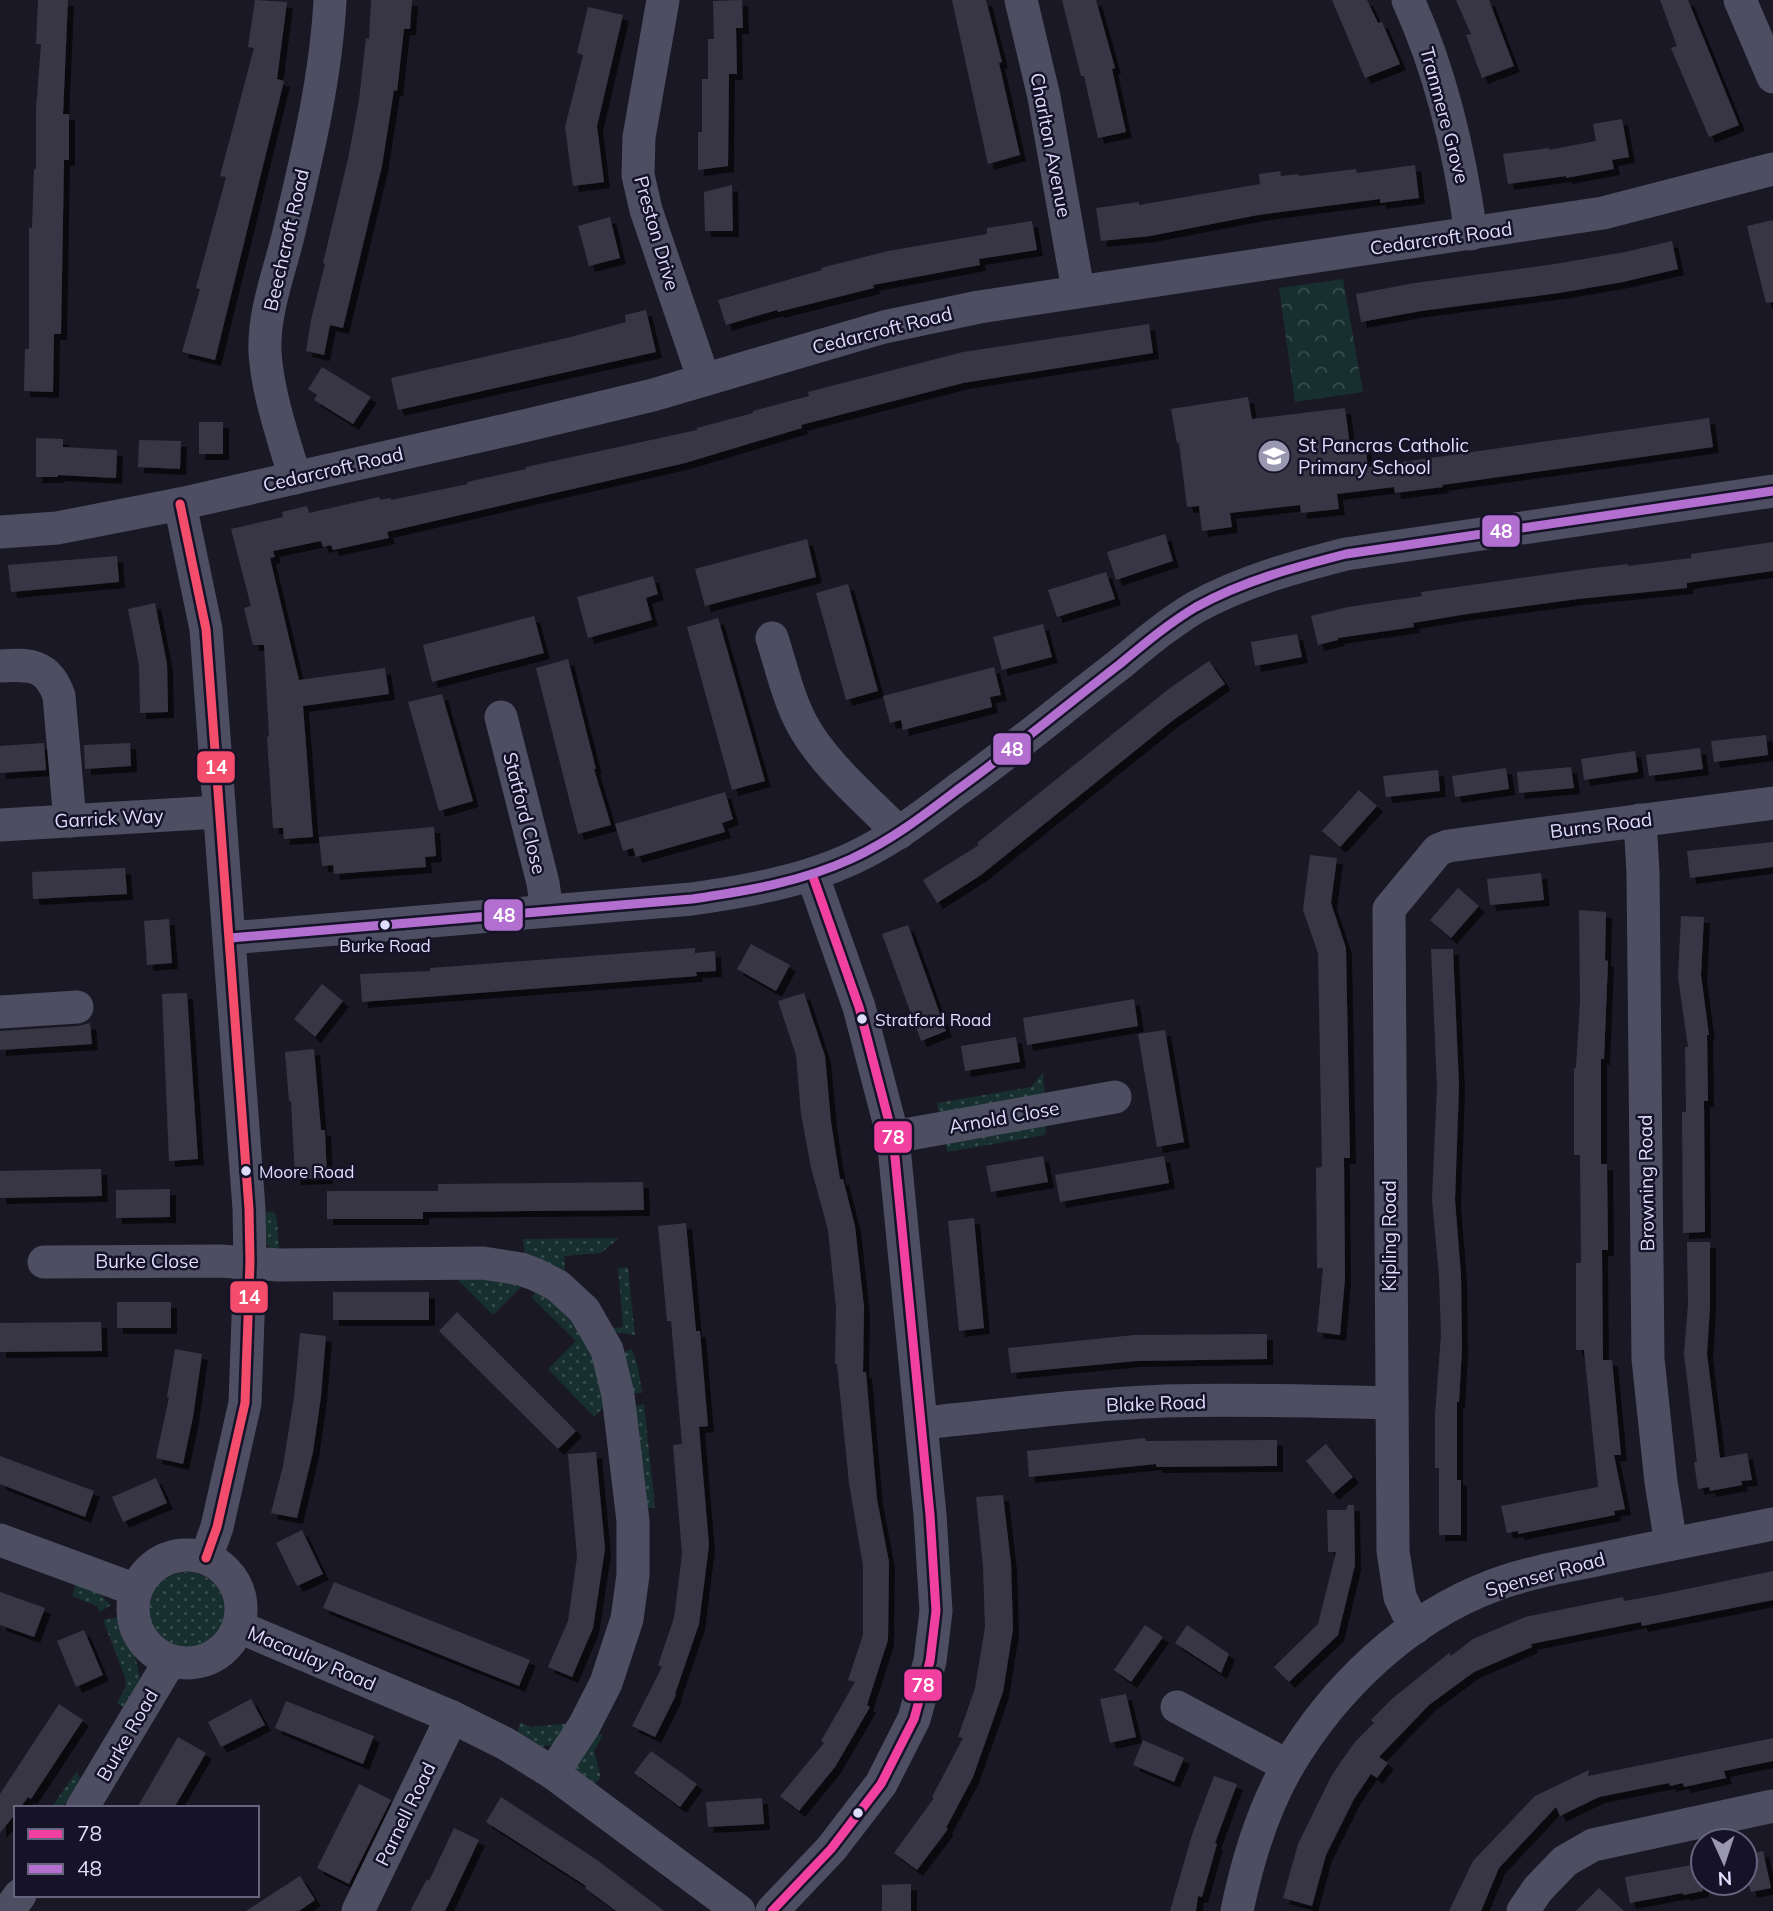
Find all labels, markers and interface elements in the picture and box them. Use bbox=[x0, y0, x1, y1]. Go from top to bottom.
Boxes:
street label: Tranmere Grove bbox=[1415, 44, 1475, 186]
street label: Charlton Avenue bbox=[1025, 71, 1077, 219]
street label: Beechcroft Road bbox=[258, 167, 314, 313]
street label: Preston Drive bbox=[629, 173, 685, 293]
street label: Cedarcroft Road bbox=[1368, 216, 1514, 260]
street label: Cedarcroft Road bbox=[810, 301, 954, 359]
place label: St Pancras Catholic Primary School bbox=[1298, 433, 1469, 479]
school or university icon: St Pancras Catholic Primary School bbox=[1255, 437, 1293, 475]
street label: Cedarcroft Road bbox=[260, 441, 406, 497]
line badge: 48 bbox=[1481, 514, 1521, 548]
text: 48 bbox=[1490, 519, 1512, 543]
line badge: 48 bbox=[992, 732, 1032, 766]
text: 48 bbox=[1001, 737, 1023, 761]
line badge: 14 bbox=[196, 750, 236, 784]
street label: Statford Close bbox=[498, 750, 552, 876]
text: 14 bbox=[205, 755, 228, 779]
street label: Garrick Way bbox=[54, 803, 164, 833]
street label: Burns Road bbox=[1548, 807, 1654, 843]
line badge: 48 bbox=[483, 898, 524, 932]
text: 48 bbox=[493, 903, 515, 927]
marker: Burke Road bbox=[378, 918, 392, 932]
place label: Burke Road bbox=[339, 935, 431, 956]
place label: Stratford Road bbox=[875, 1009, 991, 1030]
marker: Stratford Road bbox=[855, 1012, 869, 1026]
street label: Arnold Close bbox=[947, 1095, 1061, 1139]
street label: Browning Road bbox=[1633, 1114, 1659, 1252]
line badge: 78 bbox=[873, 1120, 913, 1154]
text: 78 bbox=[882, 1125, 904, 1149]
place label: Moore Road bbox=[259, 1161, 354, 1182]
marker: Moore Road bbox=[239, 1164, 253, 1178]
street label: Kipling Road bbox=[1377, 1180, 1401, 1292]
street label: Burke Close bbox=[95, 1249, 199, 1273]
line badge: 14 bbox=[229, 1280, 269, 1314]
text: 14 bbox=[238, 1285, 261, 1309]
street label: Blake Road bbox=[1105, 1389, 1207, 1417]
street label: Spenser Road bbox=[1483, 1547, 1607, 1601]
street label: Macaulay Road bbox=[244, 1620, 380, 1696]
line badge: 78 bbox=[903, 1668, 943, 1702]
text: 78 bbox=[912, 1673, 934, 1697]
street label: Burke Road bbox=[91, 1685, 163, 1785]
street label: Parnell Road bbox=[370, 1758, 440, 1870]
legend bbox=[14, 1806, 259, 1897]
unlabelled marker bbox=[851, 1806, 865, 1820]
text: 78 bbox=[77, 1820, 102, 1846]
north arrow bbox=[1689, 1827, 1759, 1897]
text: 48 bbox=[77, 1855, 102, 1881]
text: N bbox=[1717, 1867, 1733, 1891]

